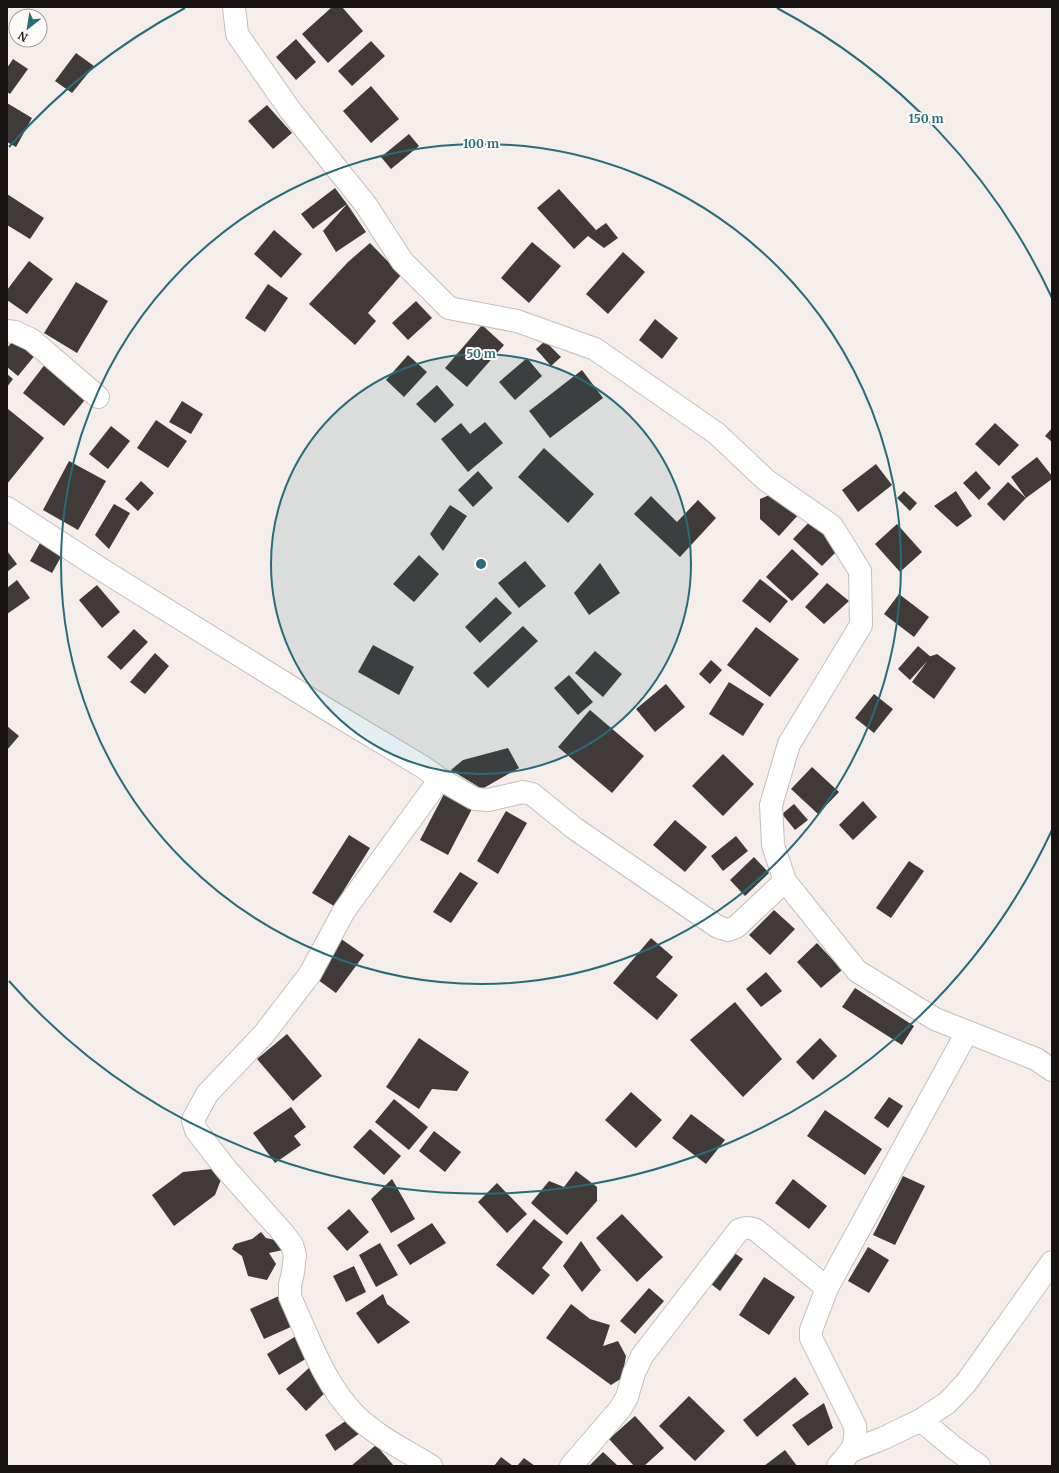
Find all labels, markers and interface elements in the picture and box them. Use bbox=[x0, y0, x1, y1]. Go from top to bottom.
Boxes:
north arrow bbox=[8, 8, 48, 48]
text: N bbox=[15, 28, 30, 45]
text: 150 m bbox=[909, 111, 944, 126]
text: 100 m bbox=[463, 136, 499, 151]
text: 50 m bbox=[466, 346, 496, 361]
centre of rings bbox=[474, 557, 488, 571]

